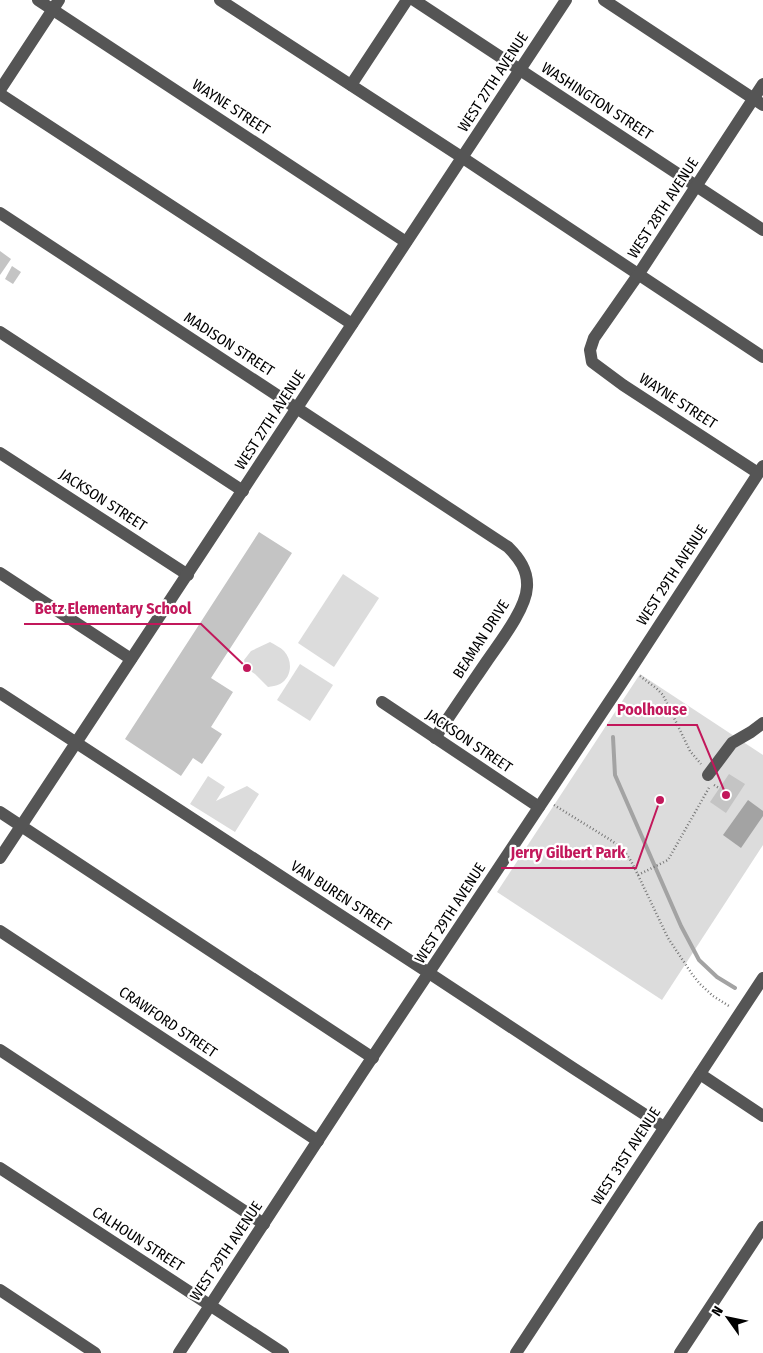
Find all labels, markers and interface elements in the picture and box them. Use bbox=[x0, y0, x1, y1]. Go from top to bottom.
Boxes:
street label: WEST 27TH AVENUE bbox=[454, 29, 532, 135]
street label: WASHINGTON STREET bbox=[538, 58, 656, 144]
street label: WAYNE STREET bbox=[189, 75, 273, 139]
street label: WEST 28TH AVENUE bbox=[624, 154, 702, 262]
street label: MADISON STREET bbox=[181, 308, 278, 380]
street label: WEST 27TH AVENUE bbox=[231, 367, 309, 473]
street label: WAYNE STREET bbox=[636, 369, 720, 433]
street label: JACKSON STREET bbox=[56, 465, 150, 535]
street label: WEST 29TH AVENUE bbox=[633, 521, 711, 629]
callout: Betz Elementary School bbox=[24, 593, 201, 624]
street label: BEAMAN DRIVE bbox=[449, 596, 513, 682]
text: Betz Elementary School bbox=[35, 599, 192, 618]
callout: Poolhouse bbox=[607, 694, 697, 725]
text: Poolhouse bbox=[617, 700, 687, 719]
street label: JACKSON STREET bbox=[423, 706, 516, 776]
callout: Jerry Gilbert Park bbox=[501, 837, 636, 868]
text: Jerry Gilbert Park bbox=[510, 843, 626, 862]
street label: VAN BUREN STREET bbox=[287, 857, 395, 935]
street label: WEST 29TH AVENUE bbox=[411, 859, 489, 967]
street label: CRAWFORD STREET bbox=[116, 983, 220, 1061]
street label: WEST 31ST AVENUE bbox=[588, 1104, 664, 1208]
street label: WEST 29TH AVENUE bbox=[186, 1198, 266, 1304]
street label: CALHOUN STREET bbox=[89, 1203, 187, 1275]
north arrow bbox=[703, 1293, 753, 1343]
text: N bbox=[708, 1303, 727, 1319]

